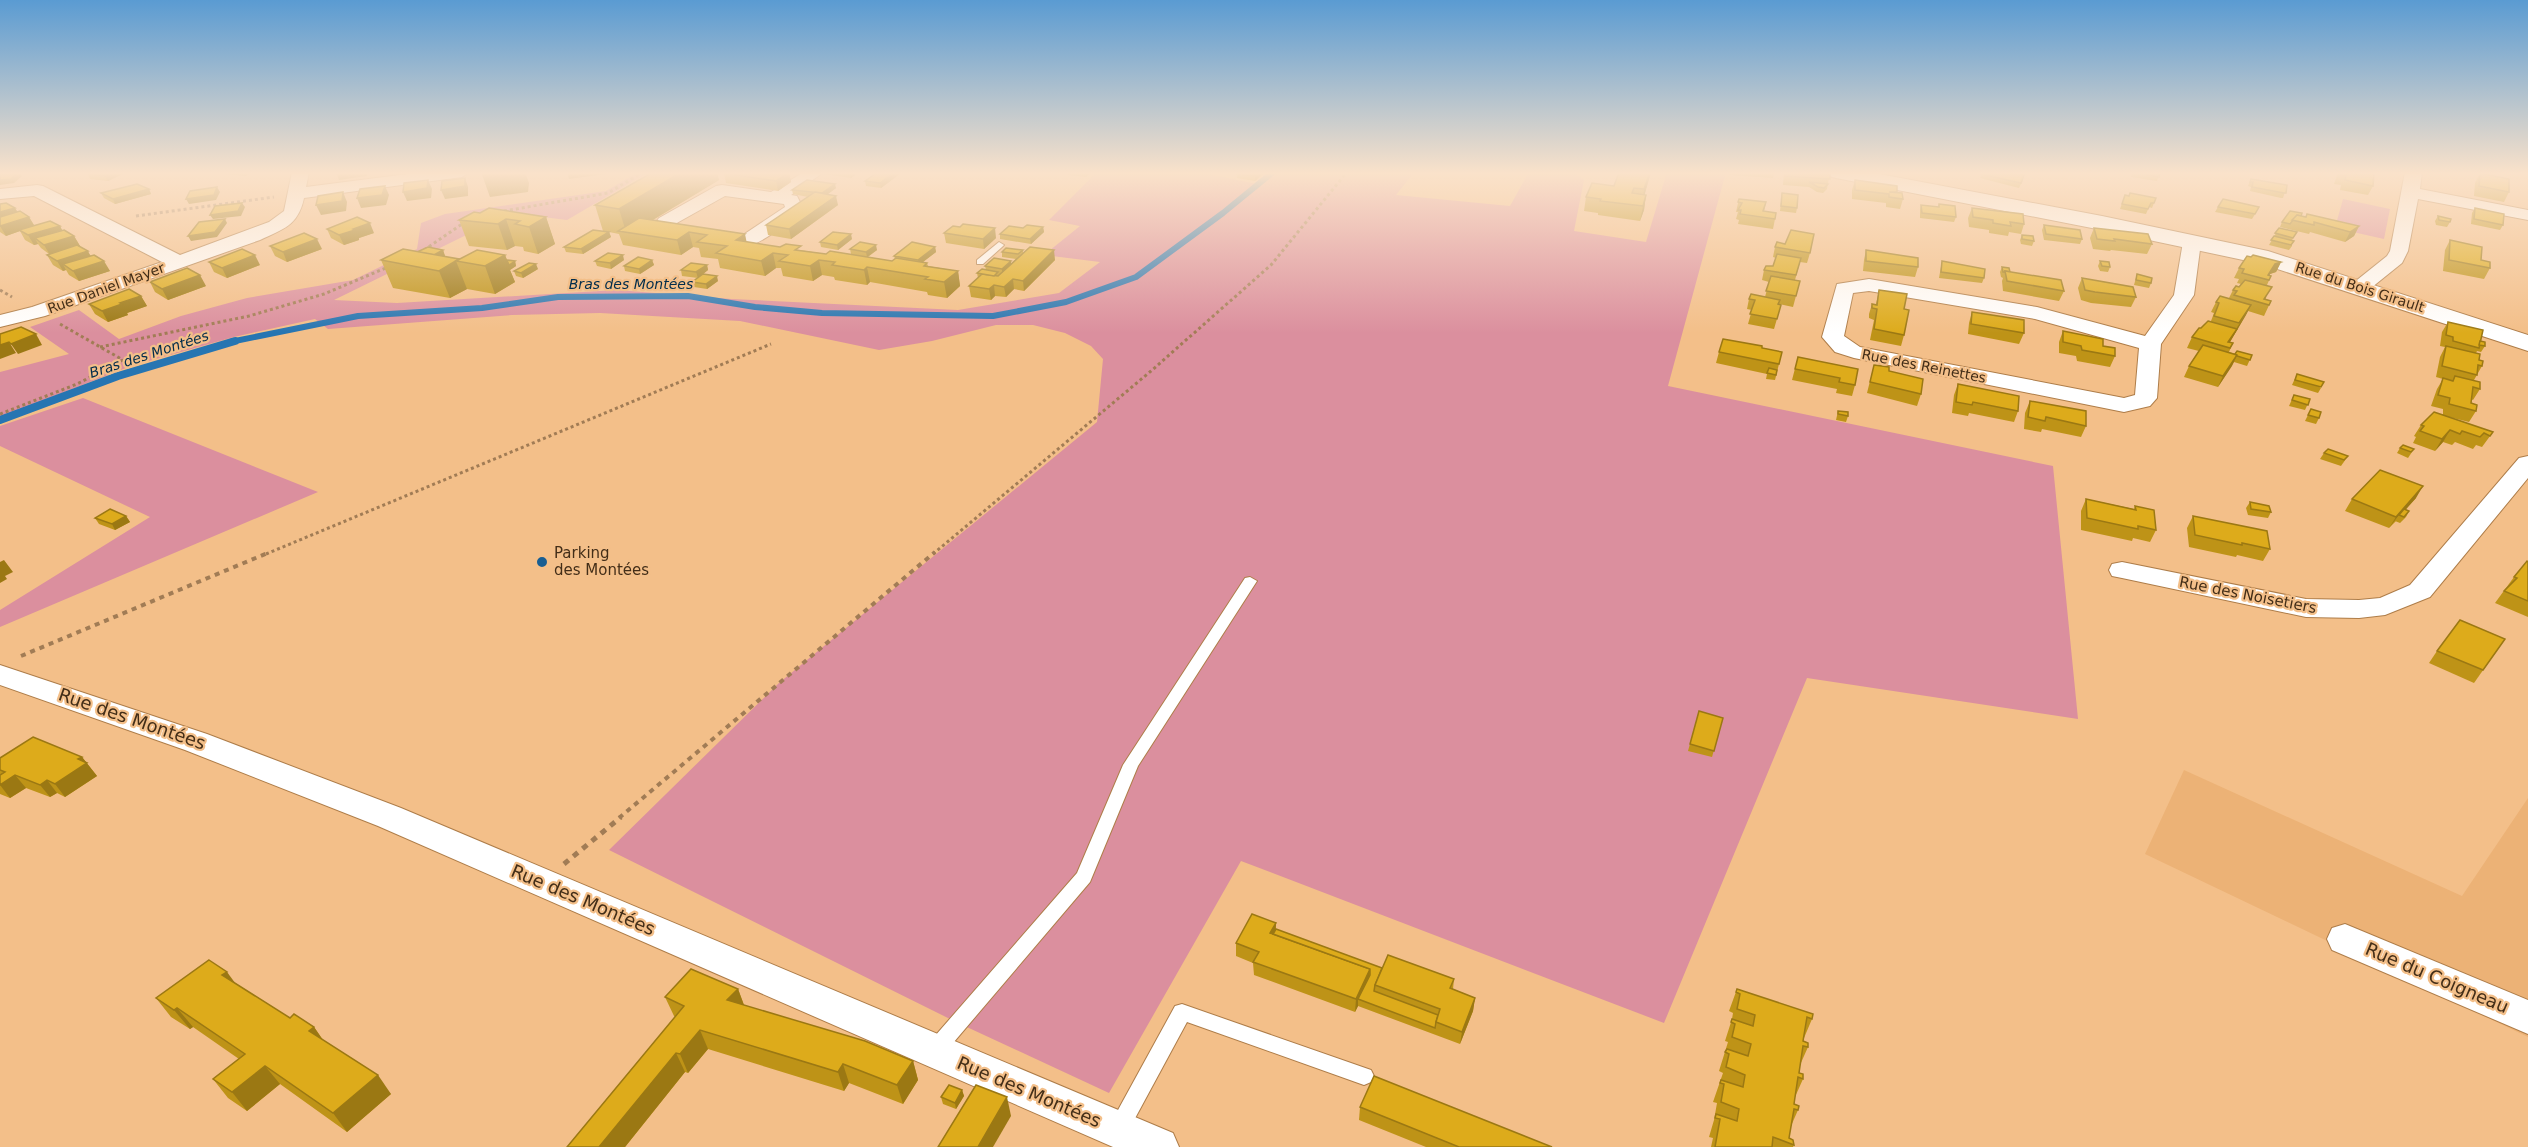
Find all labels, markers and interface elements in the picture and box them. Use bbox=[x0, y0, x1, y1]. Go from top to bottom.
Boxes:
street label: Rue Daniel Mayer bbox=[45, 259, 167, 317]
street label: Rue du Bois Girault bbox=[2294, 259, 2427, 316]
water label: Bras des Montées bbox=[569, 276, 693, 292]
water label: Bras des Montées bbox=[87, 327, 211, 381]
street label: Rue des Reinettes bbox=[1861, 346, 1987, 386]
place label: Parking des Montées bbox=[554, 544, 649, 579]
marker: Parking des Montées bbox=[535, 555, 549, 569]
street label: Rue des Noisetiers bbox=[2178, 573, 2318, 617]
street label: Rue des Montées bbox=[56, 684, 208, 754]
street label: Rue des Montées bbox=[508, 860, 658, 939]
street label: Rue du Coigneau bbox=[2362, 938, 2512, 1017]
street label: Rue des Montées bbox=[954, 1052, 1104, 1131]

